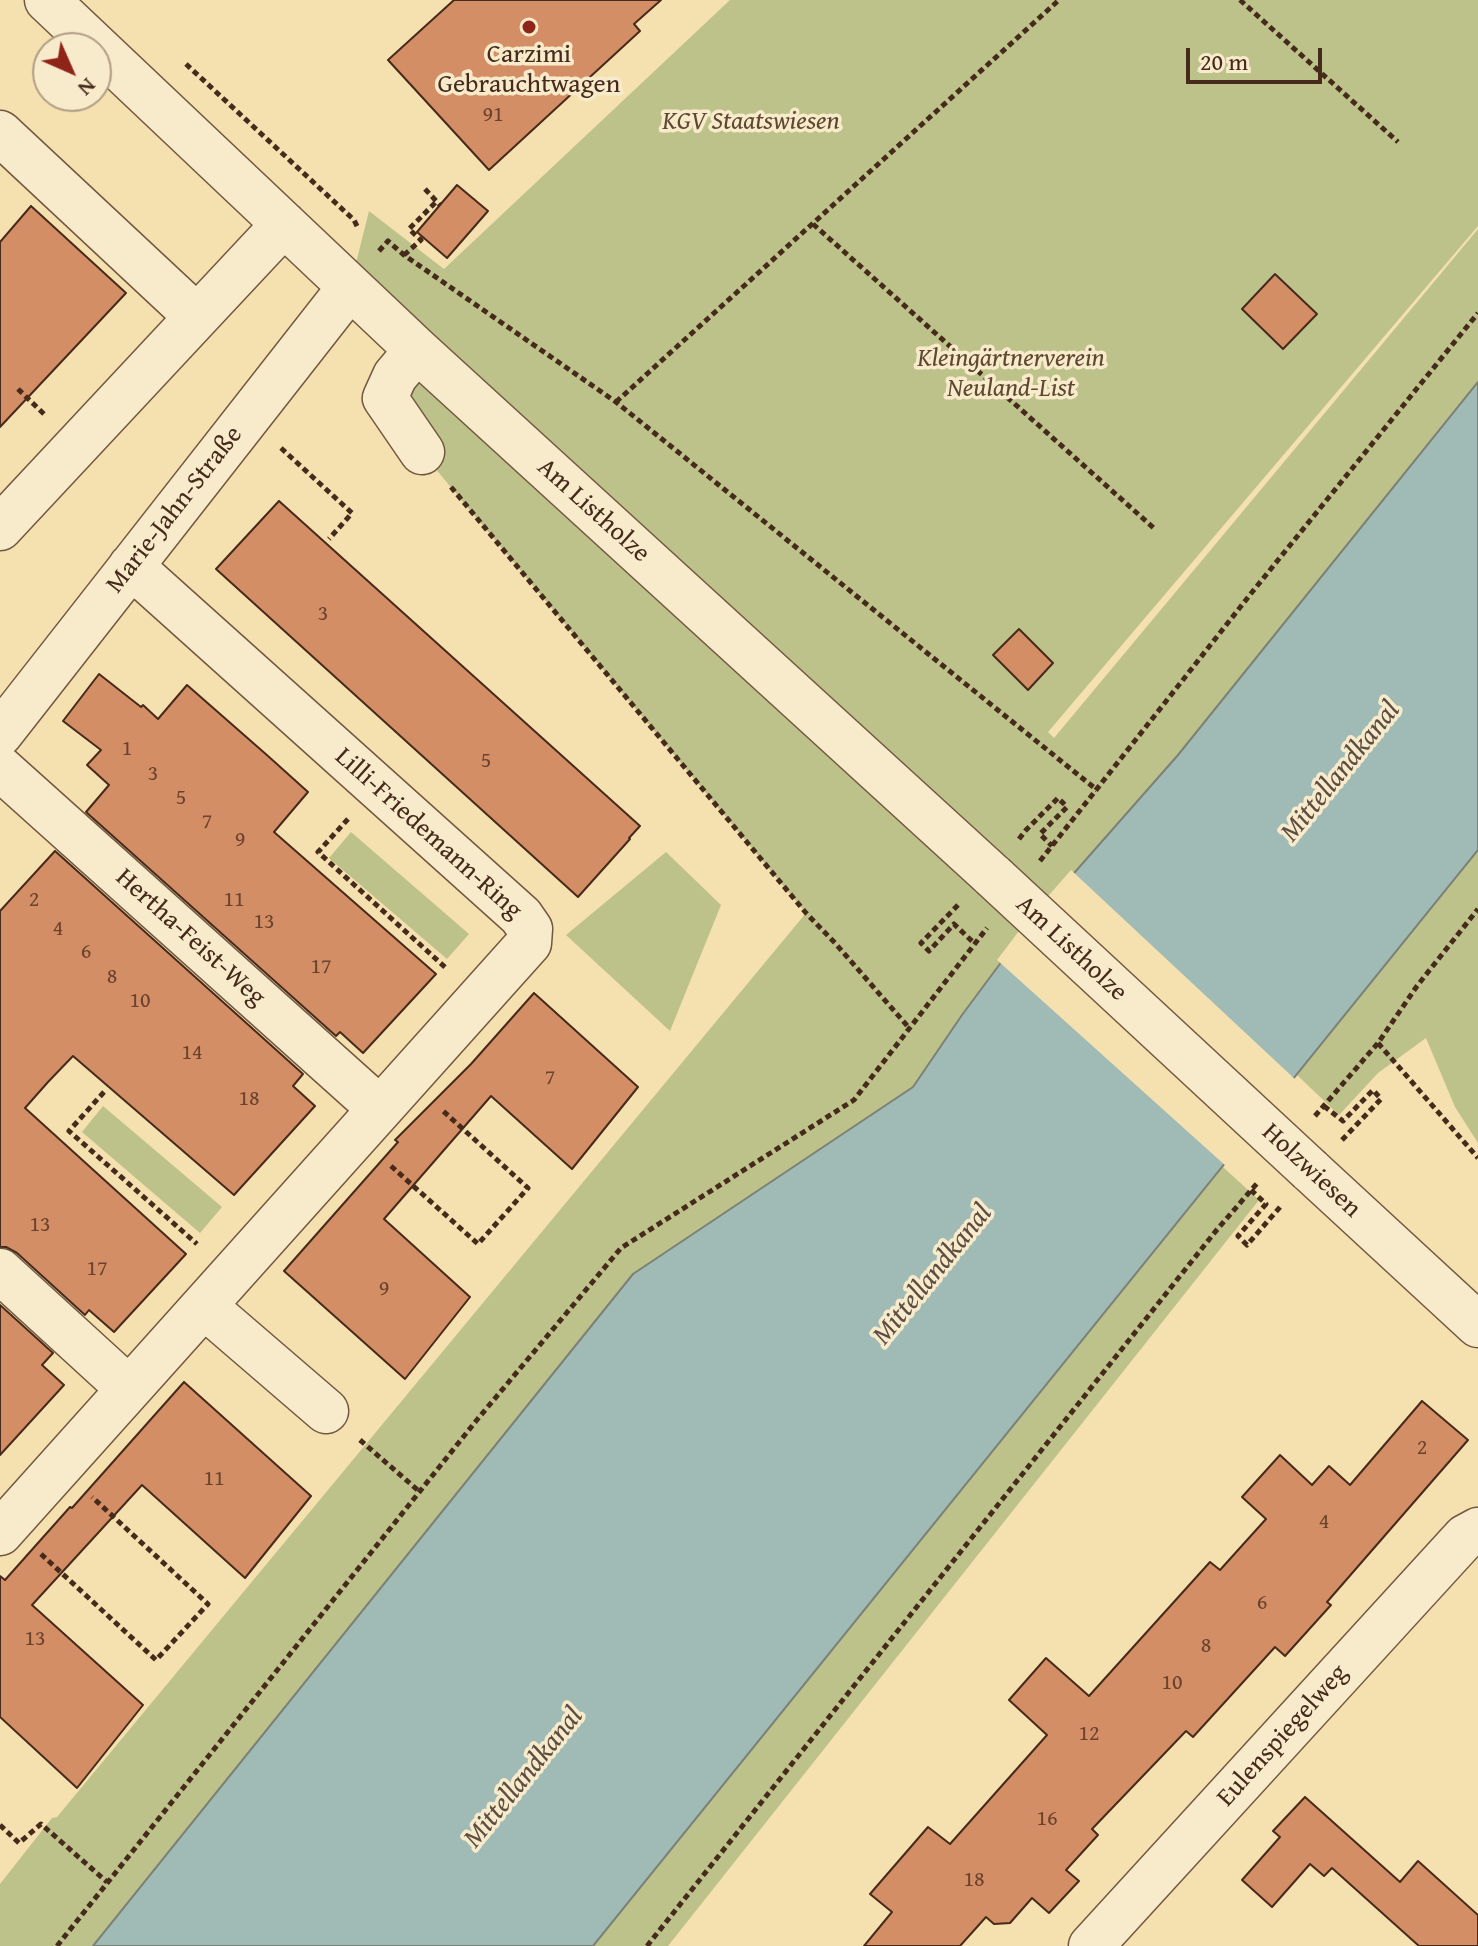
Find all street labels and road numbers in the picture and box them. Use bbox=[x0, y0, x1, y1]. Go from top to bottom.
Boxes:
street label: Marie-Jahn-Straße bbox=[100, 420, 250, 600]
street label: Am Listholze bbox=[530, 452, 656, 570]
street label: Lilli-Friedemann-Ring bbox=[328, 742, 528, 926]
street label: Hertha-Feist-Weg bbox=[109, 863, 271, 1013]
street label: Am Listholze bbox=[1009, 890, 1133, 1008]
street label: Holzwiesen bbox=[1255, 1117, 1367, 1225]
street label: Eulenspiegelweg bbox=[1211, 1658, 1355, 1814]

